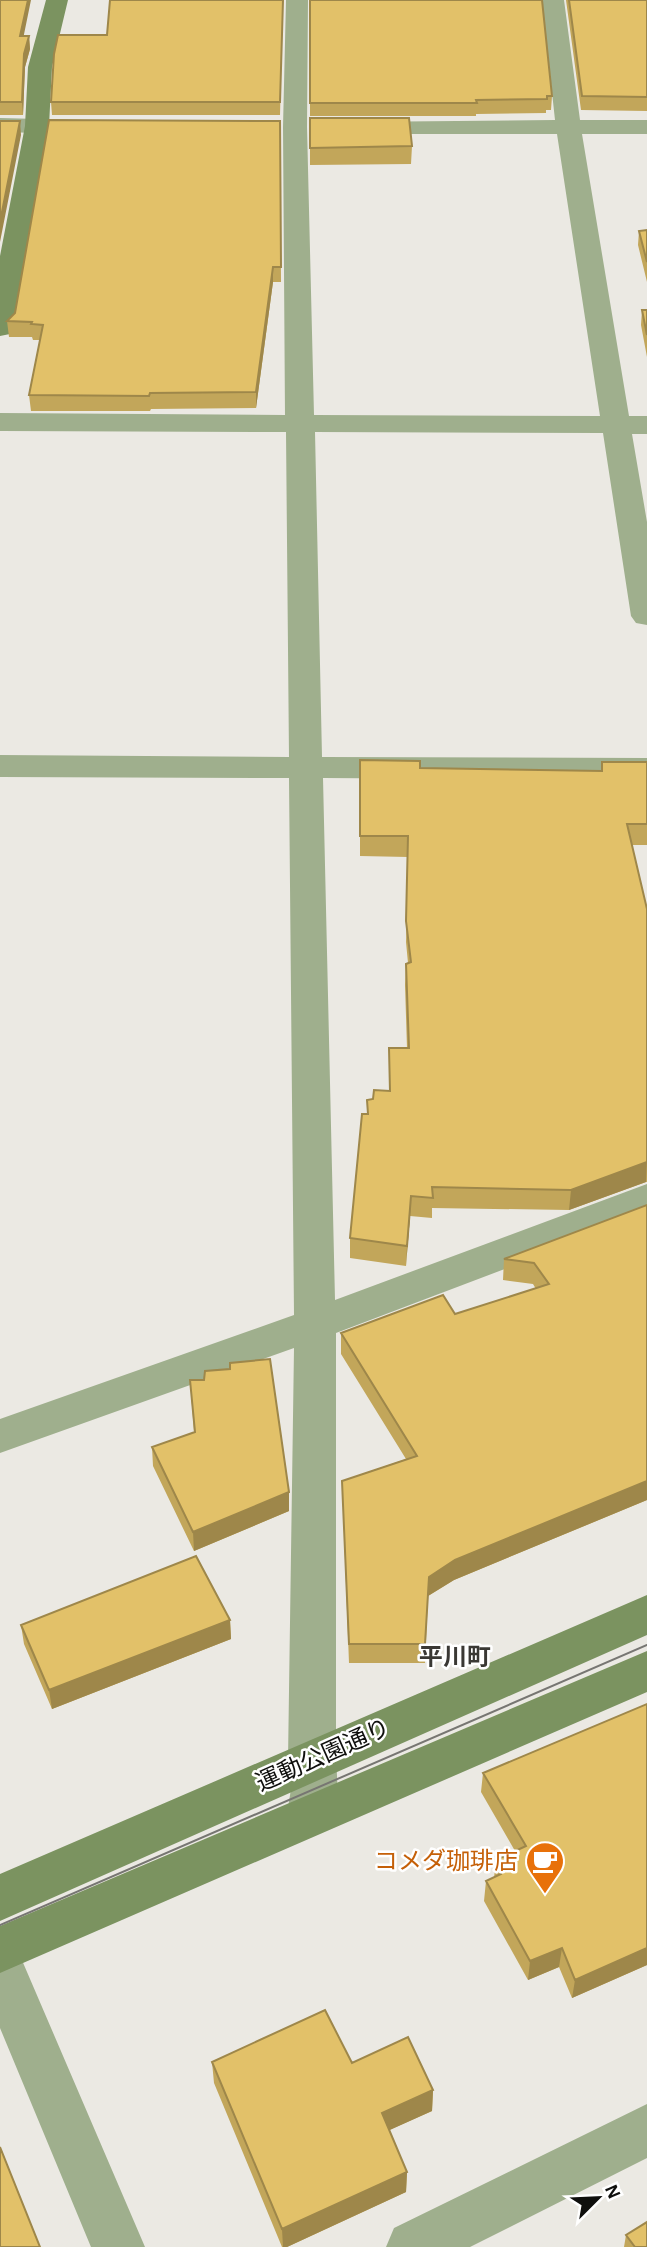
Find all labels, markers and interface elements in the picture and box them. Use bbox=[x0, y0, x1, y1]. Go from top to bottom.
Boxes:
district label: 平川町 bbox=[419, 1645, 491, 1670]
street label: 運動公園通り bbox=[252, 1714, 394, 1796]
cafe icon: コメダ珈琲店 bbox=[524, 1840, 566, 1895]
place label: コメダ珈琲店 bbox=[374, 1848, 518, 1874]
north arrow bbox=[563, 2163, 633, 2233]
text: N bbox=[601, 2182, 624, 2202]

